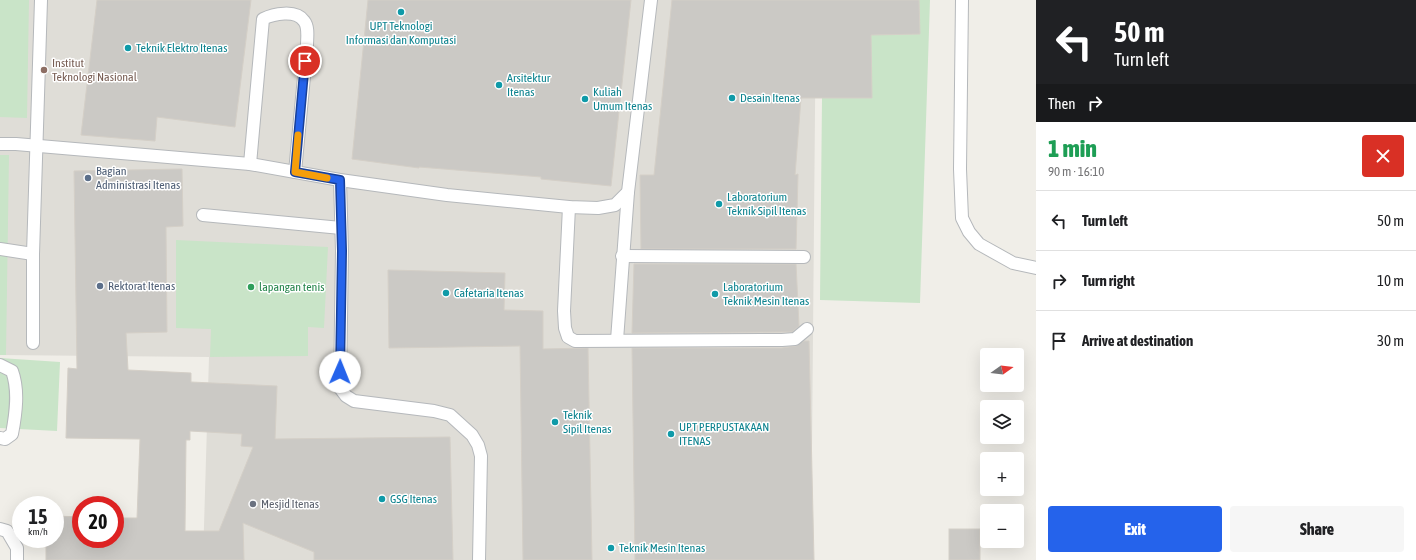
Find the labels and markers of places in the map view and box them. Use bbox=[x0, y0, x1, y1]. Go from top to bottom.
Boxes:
marker: UPT Teknologi Informasi dan Komputasi bbox=[396, 7, 406, 17]
place label: UPT Teknologi Informasi dan Komputasi bbox=[346, 19, 456, 47]
place label: Teknik Elektro Itenas bbox=[136, 41, 227, 55]
marker: Teknik Elektro Itenas bbox=[123, 43, 133, 53]
pin bbox=[288, 44, 322, 78]
place label: Institut Teknologi Nasional bbox=[52, 56, 138, 84]
marker: Institut Teknologi Nasional bbox=[39, 65, 49, 75]
place label: Arsitektur Itenas bbox=[507, 71, 551, 99]
marker: Arsitektur Itenas bbox=[494, 80, 504, 90]
place label: Kuliah Umum Itenas bbox=[593, 85, 652, 113]
place label: Desain Itenas bbox=[740, 91, 800, 105]
marker: Desain Itenas bbox=[727, 93, 737, 103]
marker: Kuliah Umum Itenas bbox=[580, 94, 590, 104]
place label: Bagian Administrasi Itenas bbox=[96, 164, 180, 192]
marker: Bagian Administrasi Itenas bbox=[83, 173, 93, 183]
place label: Laboratorium Teknik Sipil Itenas bbox=[727, 190, 806, 218]
marker: Laboratorium Teknik Sipil Itenas bbox=[714, 199, 724, 209]
place label: Rektorat Itenas bbox=[108, 279, 175, 293]
place label: lapangan tenis bbox=[259, 280, 324, 294]
place label: Laboratorium Teknik Mesin Itenas bbox=[723, 280, 809, 308]
marker: Rektorat Itenas bbox=[95, 281, 105, 291]
marker: lapangan tenis bbox=[246, 282, 256, 292]
place label: Cafetaria Itenas bbox=[454, 286, 524, 300]
marker: Cafetaria Itenas bbox=[441, 288, 451, 298]
marker: Laboratorium Teknik Mesin Itenas bbox=[710, 289, 720, 299]
place label: Teknik Sipil Itenas bbox=[563, 408, 612, 436]
marker: Teknik Sipil Itenas bbox=[550, 417, 560, 427]
place label: UPT PERPUSTAKAAN ITENAS bbox=[679, 420, 769, 448]
marker: UPT PERPUSTAKAAN ITENAS bbox=[666, 429, 676, 439]
place label: GSG Itenas bbox=[390, 492, 437, 506]
marker: GSG Itenas bbox=[377, 494, 387, 504]
place label: Mesjid Itenas bbox=[261, 497, 319, 511]
marker: Mesjid Itenas bbox=[248, 499, 258, 509]
place label: Teknik Mesin Itenas bbox=[619, 541, 705, 555]
marker: Teknik Mesin Itenas bbox=[606, 543, 616, 553]

